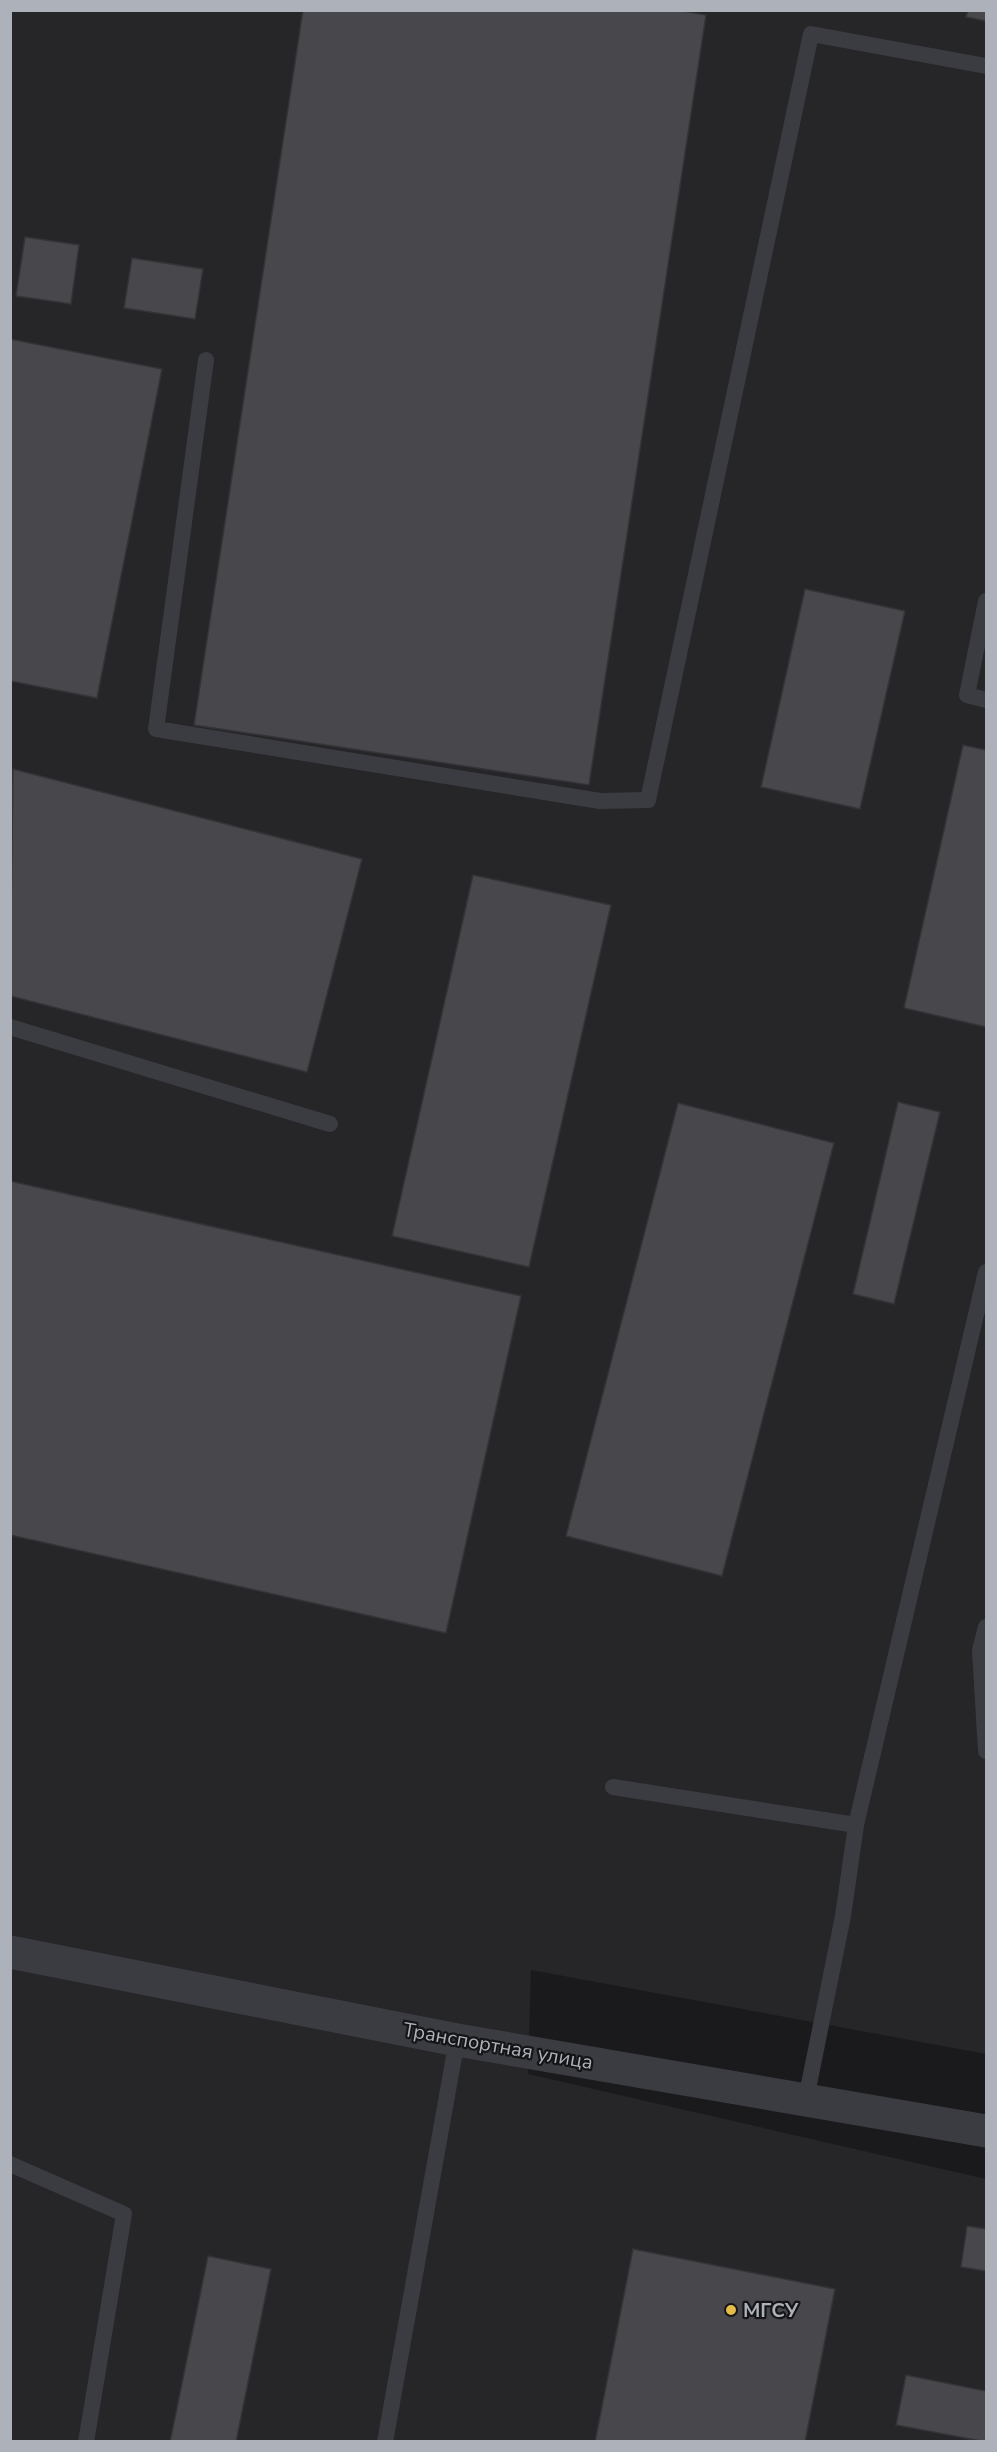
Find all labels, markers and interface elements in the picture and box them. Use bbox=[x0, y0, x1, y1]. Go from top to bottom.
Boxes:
street label: Транспортная улица bbox=[401, 2016, 595, 2076]
place label: МГСУ bbox=[743, 2297, 799, 2324]
marker: МГСУ bbox=[724, 2303, 738, 2317]

